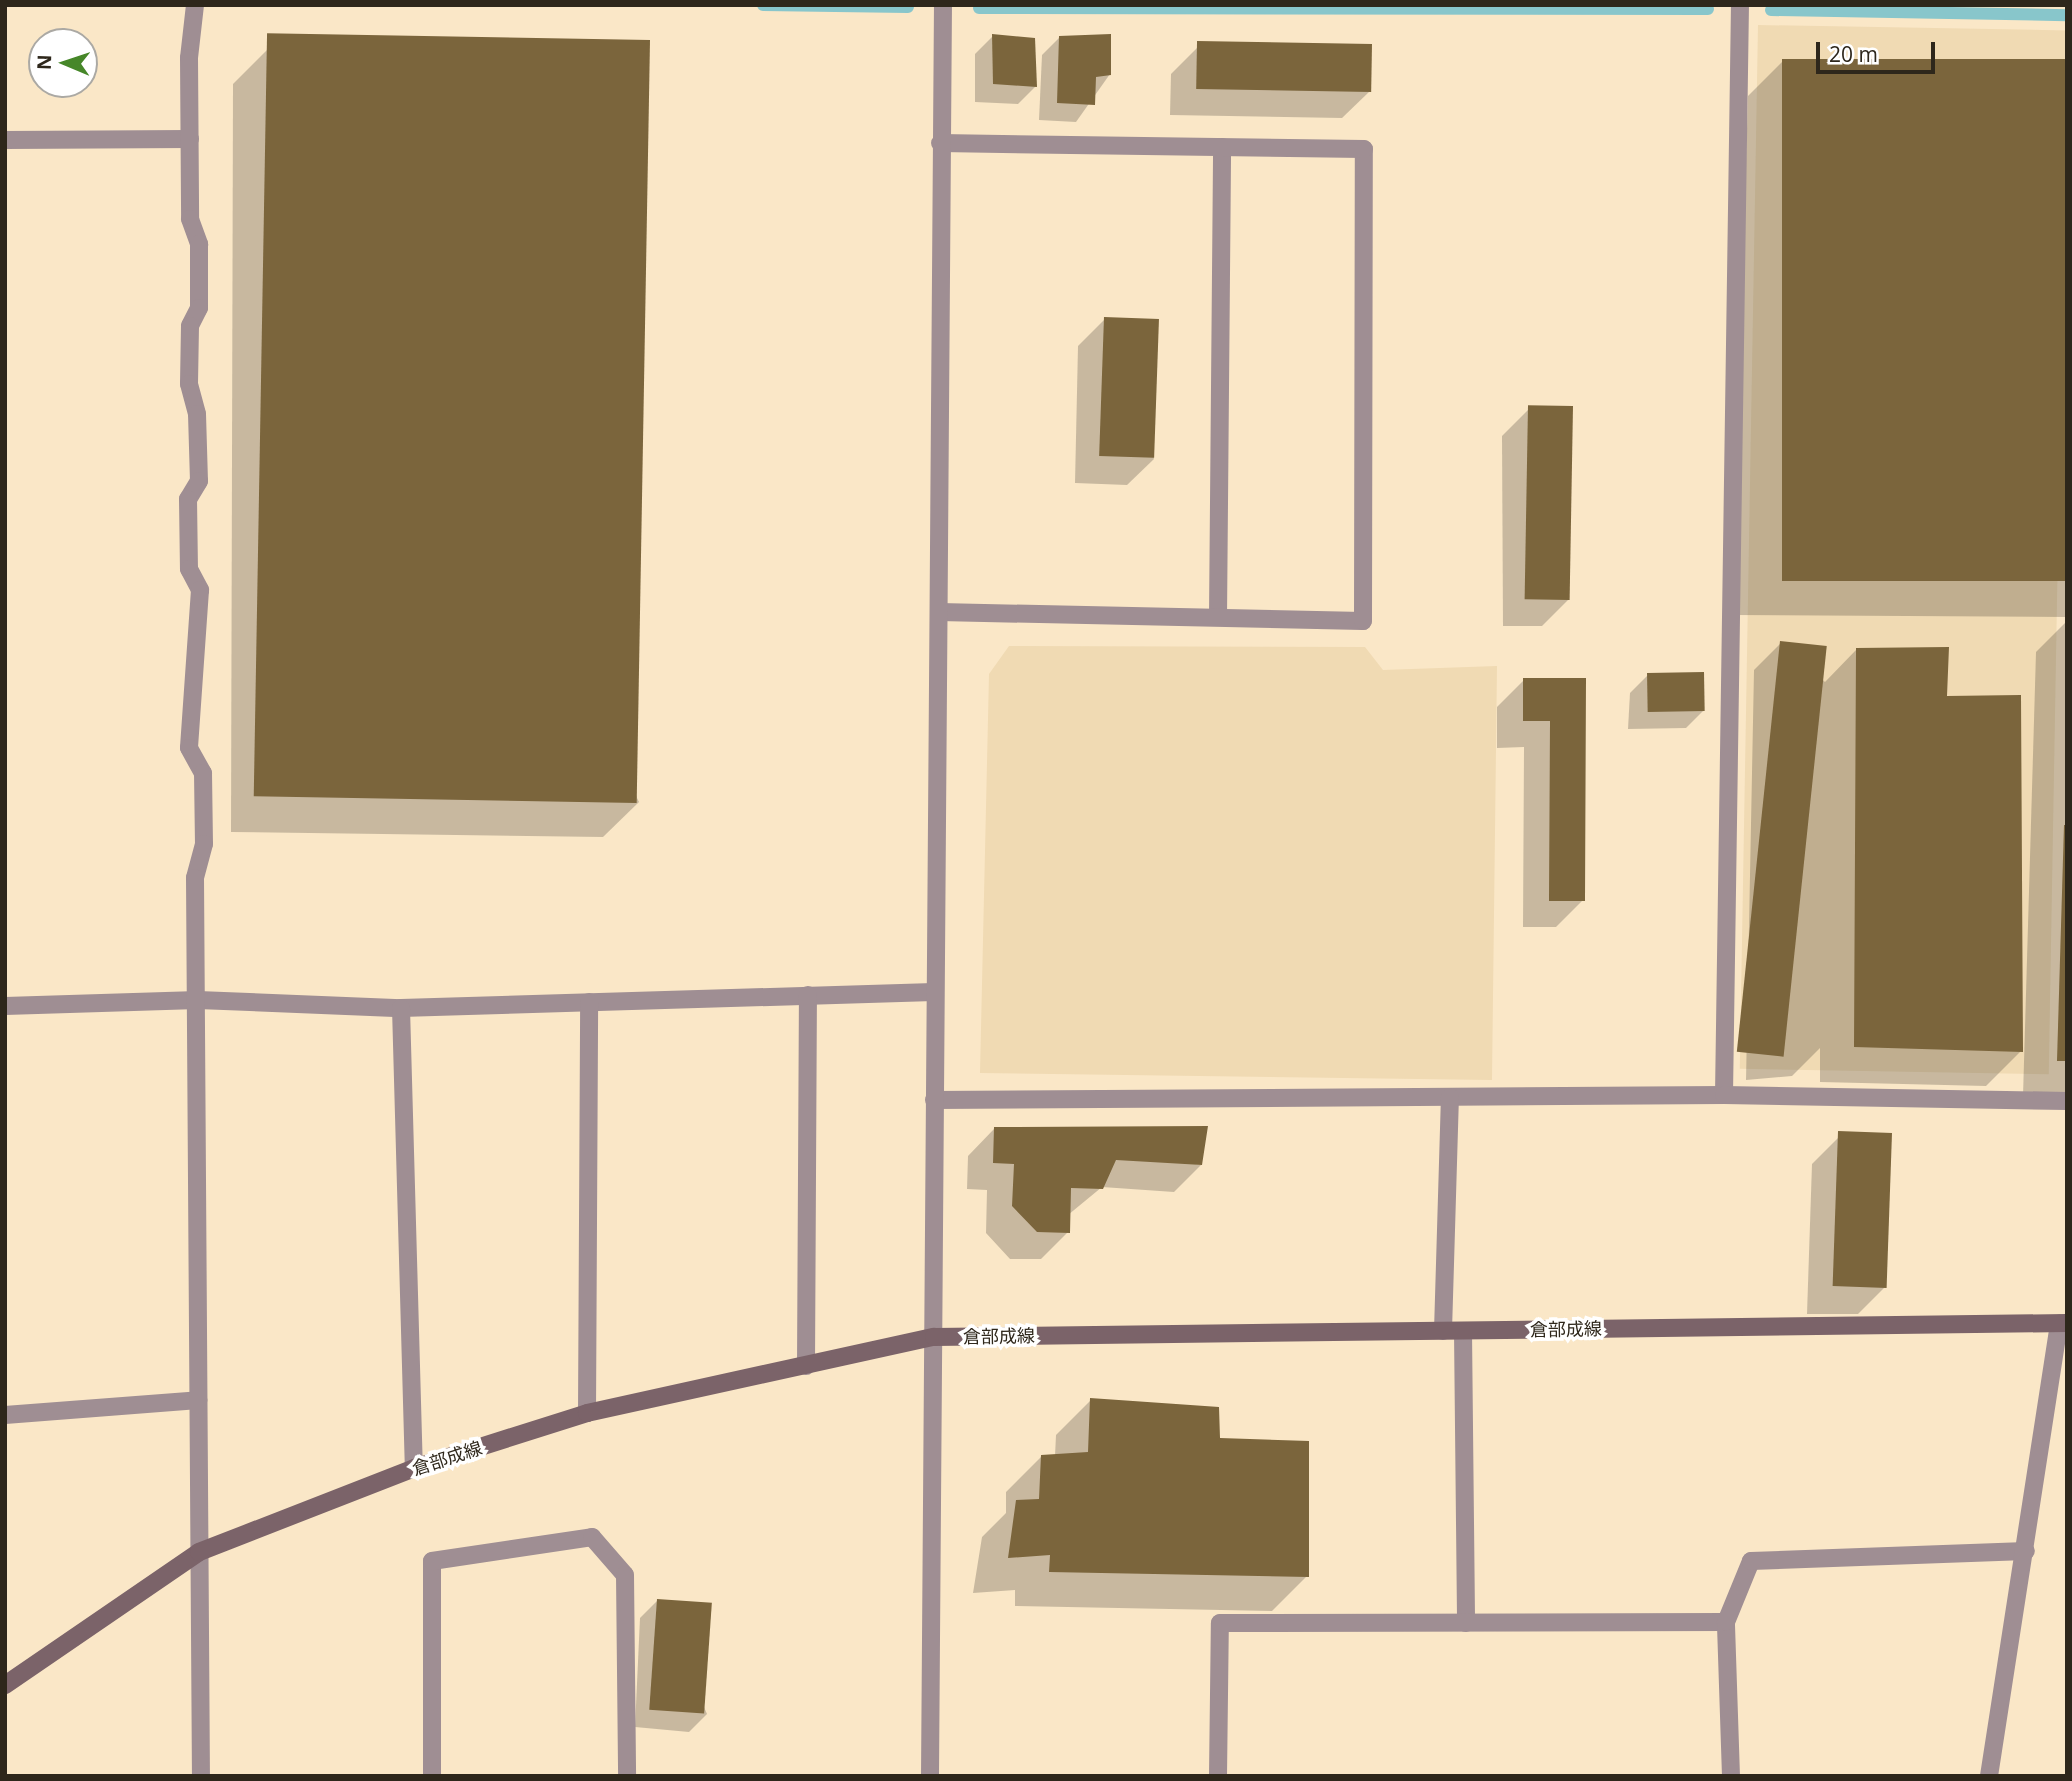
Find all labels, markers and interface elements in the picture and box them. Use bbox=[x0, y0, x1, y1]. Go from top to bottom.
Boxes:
north arrow bbox=[28, 28, 98, 98]
scale bar bbox=[1820, 28, 1939, 72]
text: 20 m bbox=[1829, 40, 1878, 68]
text: N bbox=[31, 54, 57, 71]
street label: 倉部成線 bbox=[1530, 1318, 1602, 1340]
street label: 倉部成線 bbox=[963, 1325, 1035, 1347]
street label: 倉部成線 bbox=[409, 1437, 485, 1479]

